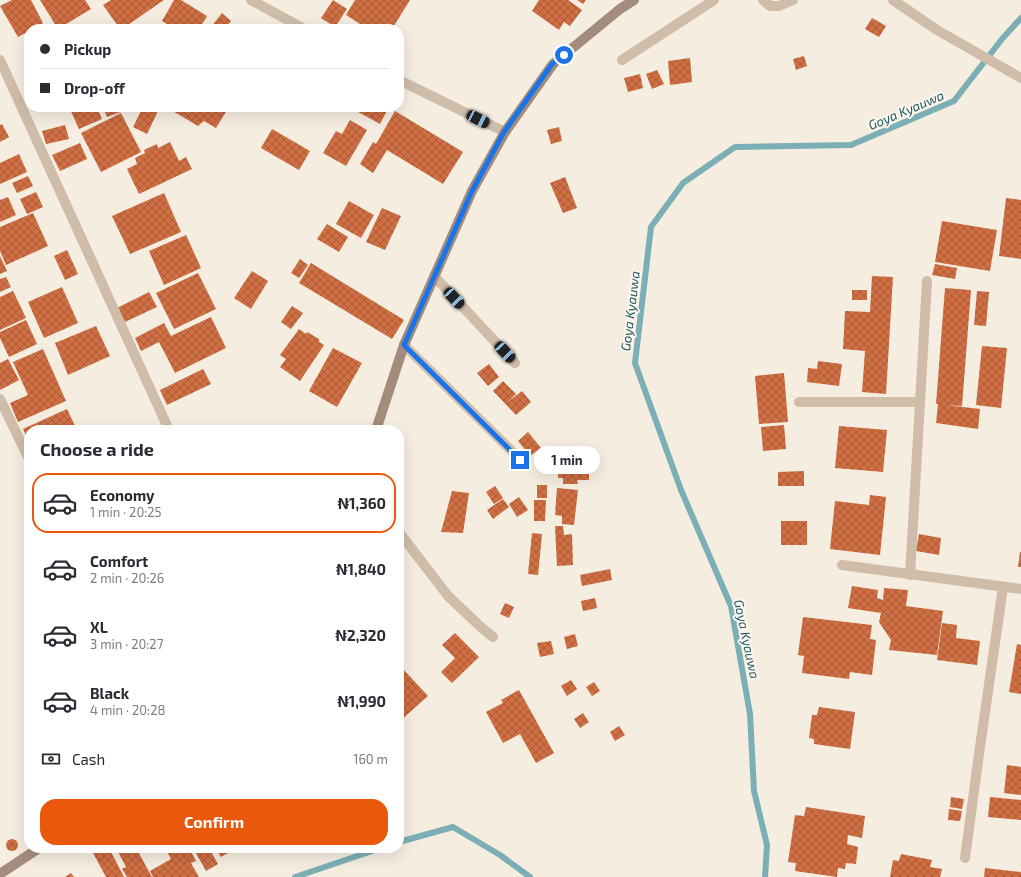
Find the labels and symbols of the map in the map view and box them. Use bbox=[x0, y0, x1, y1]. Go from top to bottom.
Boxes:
route start bbox=[555, 46, 573, 64]
water label: Goya Kyauwa bbox=[866, 87, 946, 133]
car bbox=[465, 108, 491, 130]
water label: Goya Kyauwa bbox=[617, 270, 643, 352]
car bbox=[441, 285, 467, 311]
car bbox=[492, 339, 518, 365]
callout: 1 min bbox=[534, 446, 600, 474]
route end bbox=[511, 451, 529, 469]
water label: Goya Kyauwa bbox=[731, 598, 763, 680]

